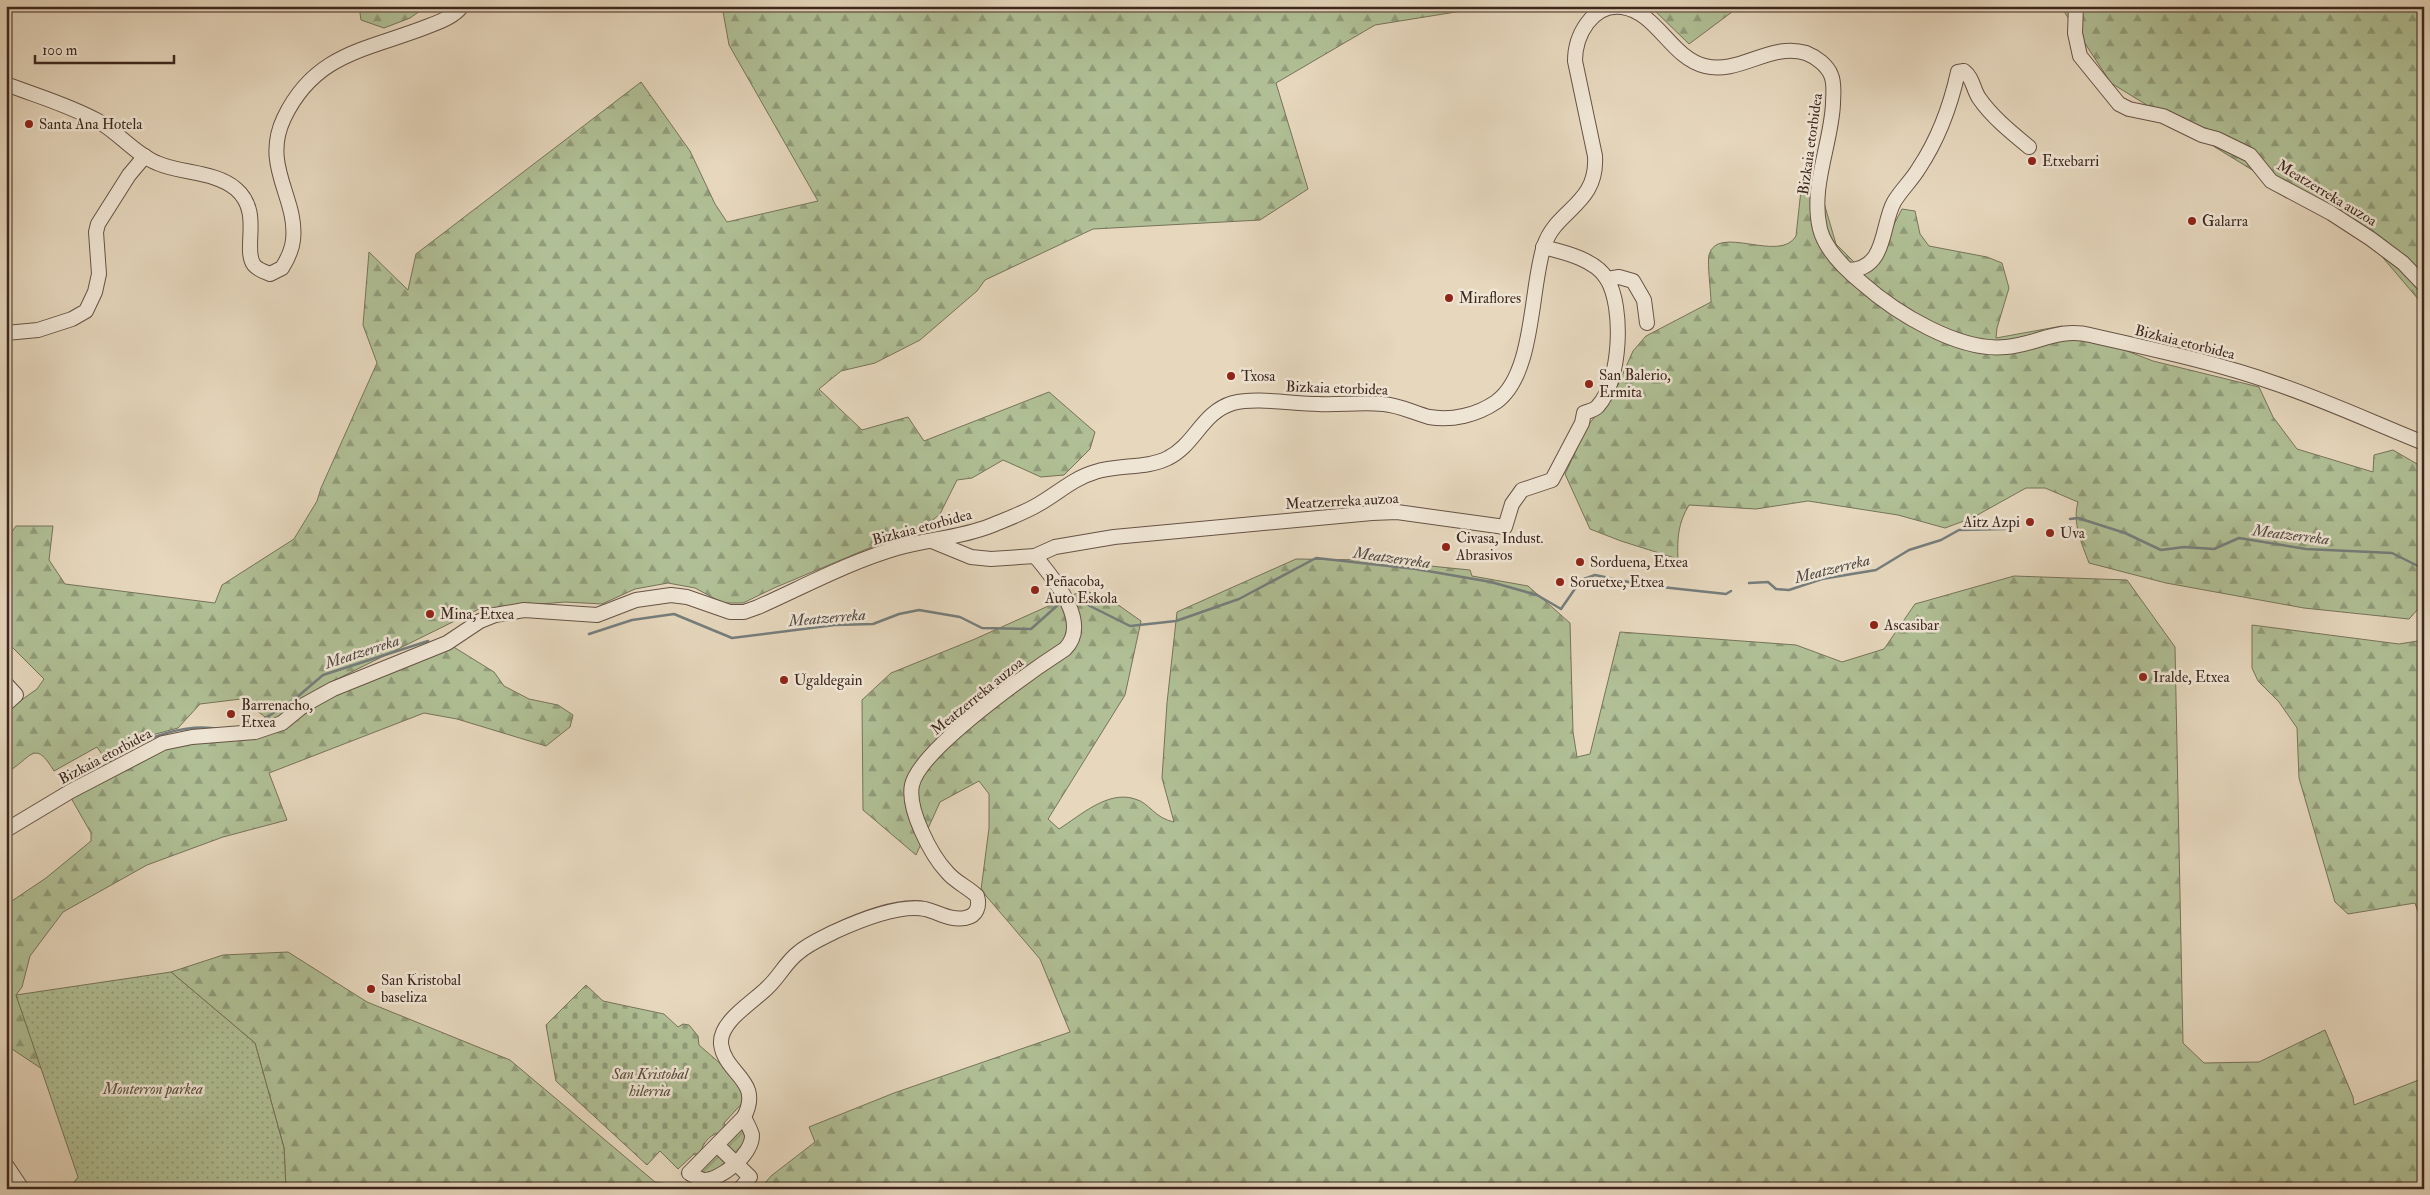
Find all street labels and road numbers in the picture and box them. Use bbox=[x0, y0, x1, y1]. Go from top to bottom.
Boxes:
street label: Bizkaia etorbidea bbox=[1794, 91, 1827, 196]
street label: Meatzerreka auzoa bbox=[2273, 156, 2381, 231]
street label: Bizkaia etorbidea bbox=[2133, 321, 2238, 364]
street label: Bizkaia etorbidea bbox=[1285, 377, 1389, 400]
street label: Meatzerreka auzoa bbox=[1285, 489, 1400, 514]
street label: Bizkaia etorbidea bbox=[870, 505, 975, 550]
street label: Meatzerreka auzoa bbox=[927, 653, 1028, 739]
street label: Bizkaia etorbidea bbox=[56, 724, 156, 789]

